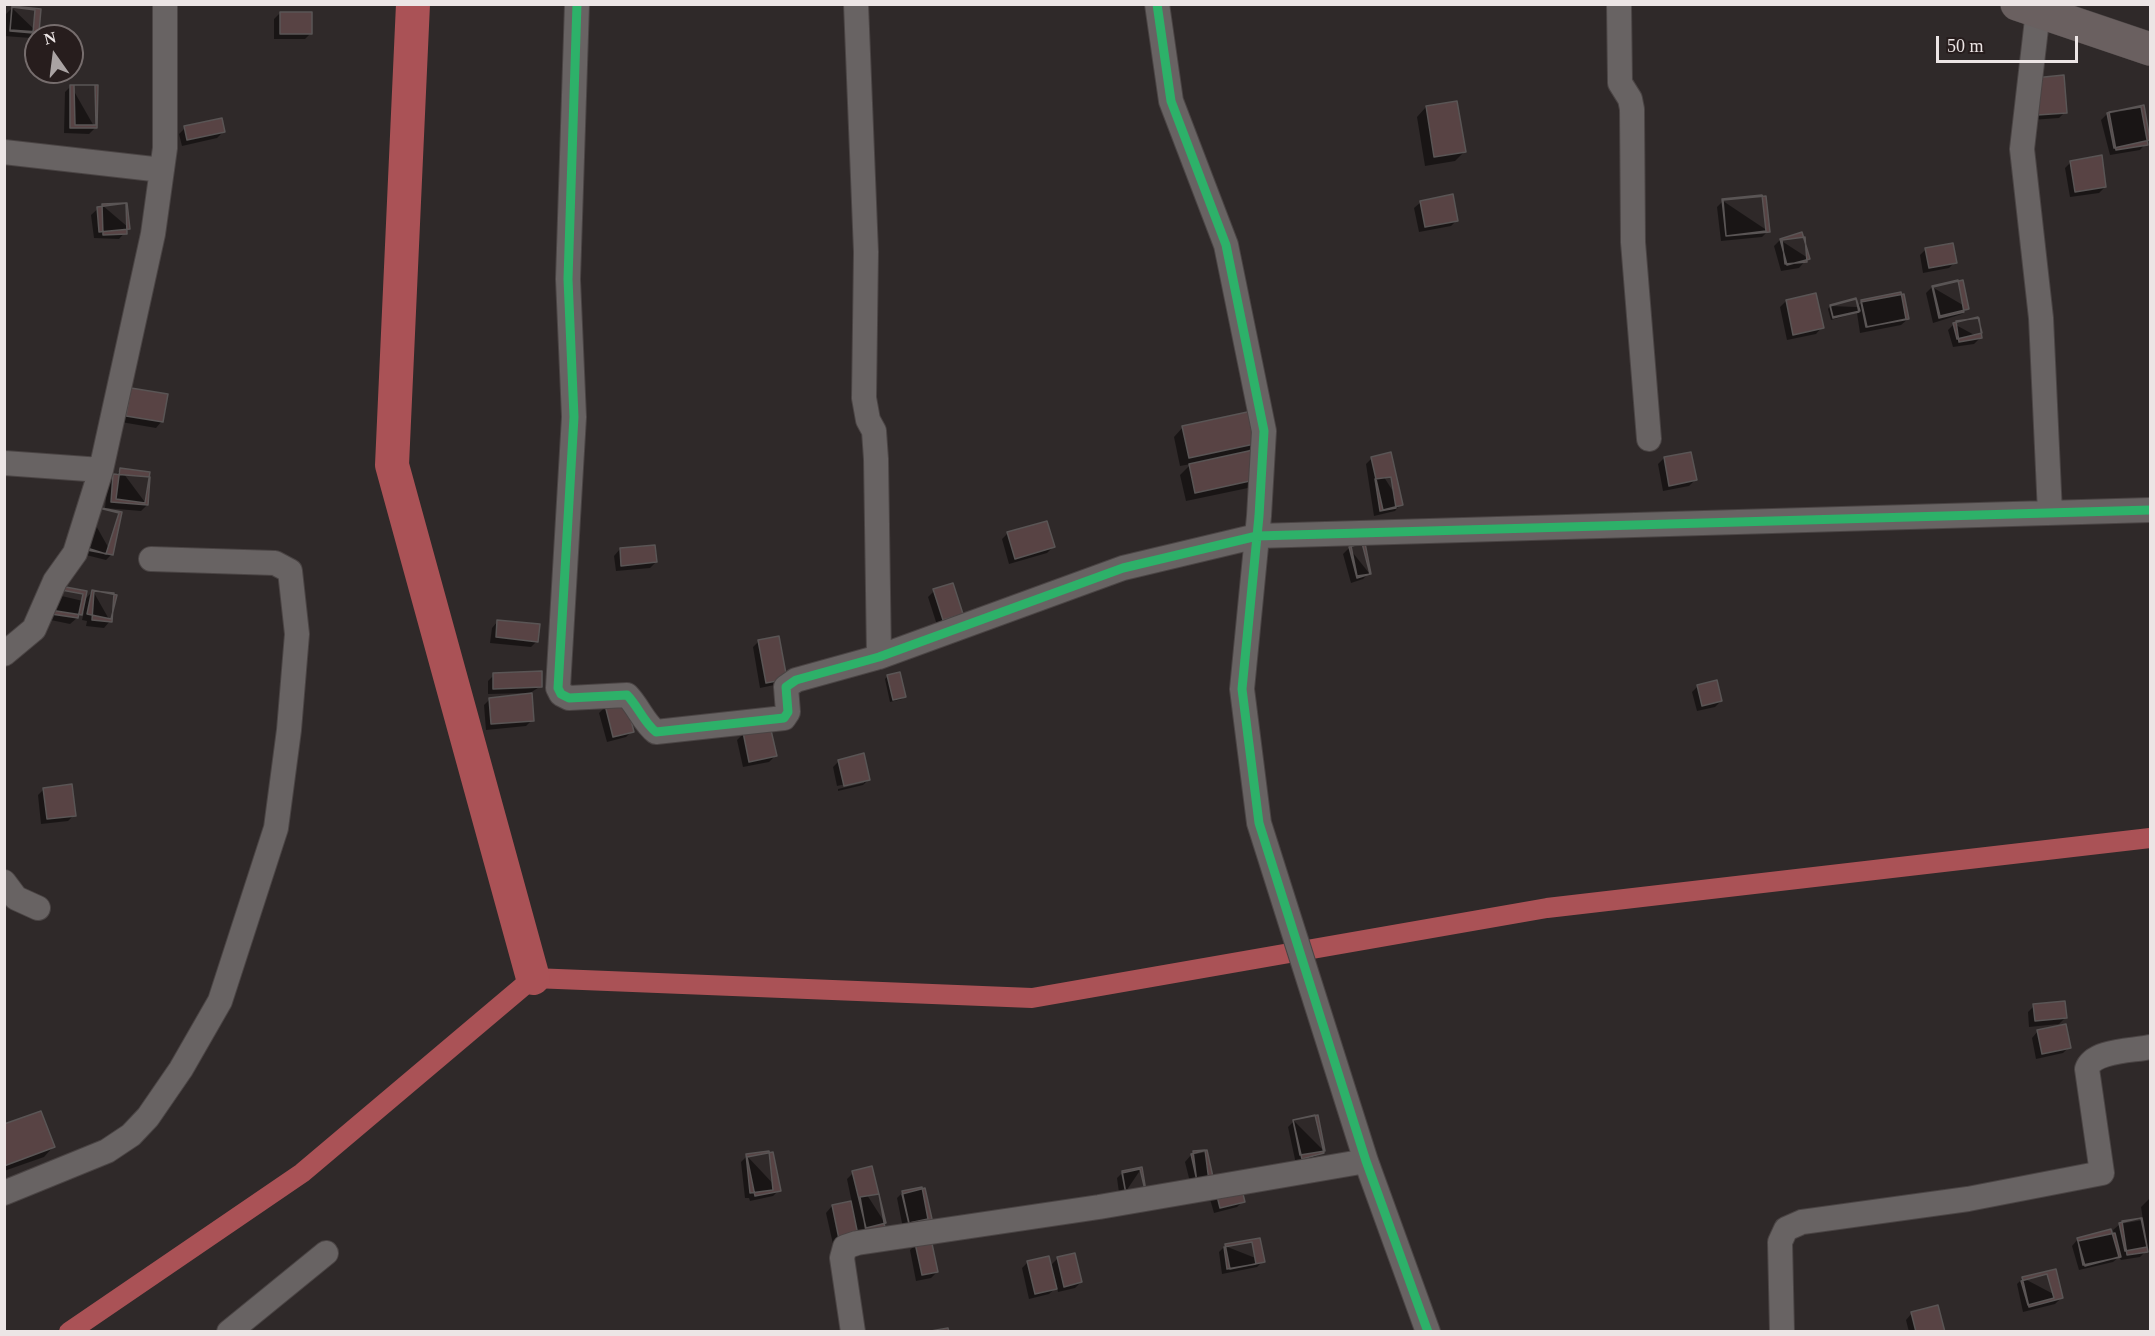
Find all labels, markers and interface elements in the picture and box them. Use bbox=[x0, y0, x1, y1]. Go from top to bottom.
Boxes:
north arrow bbox=[24, 24, 84, 84]
scale bar bbox=[1939, 24, 2082, 62]
text: N bbox=[42, 28, 58, 48]
text: 50 m bbox=[1947, 36, 1984, 56]

